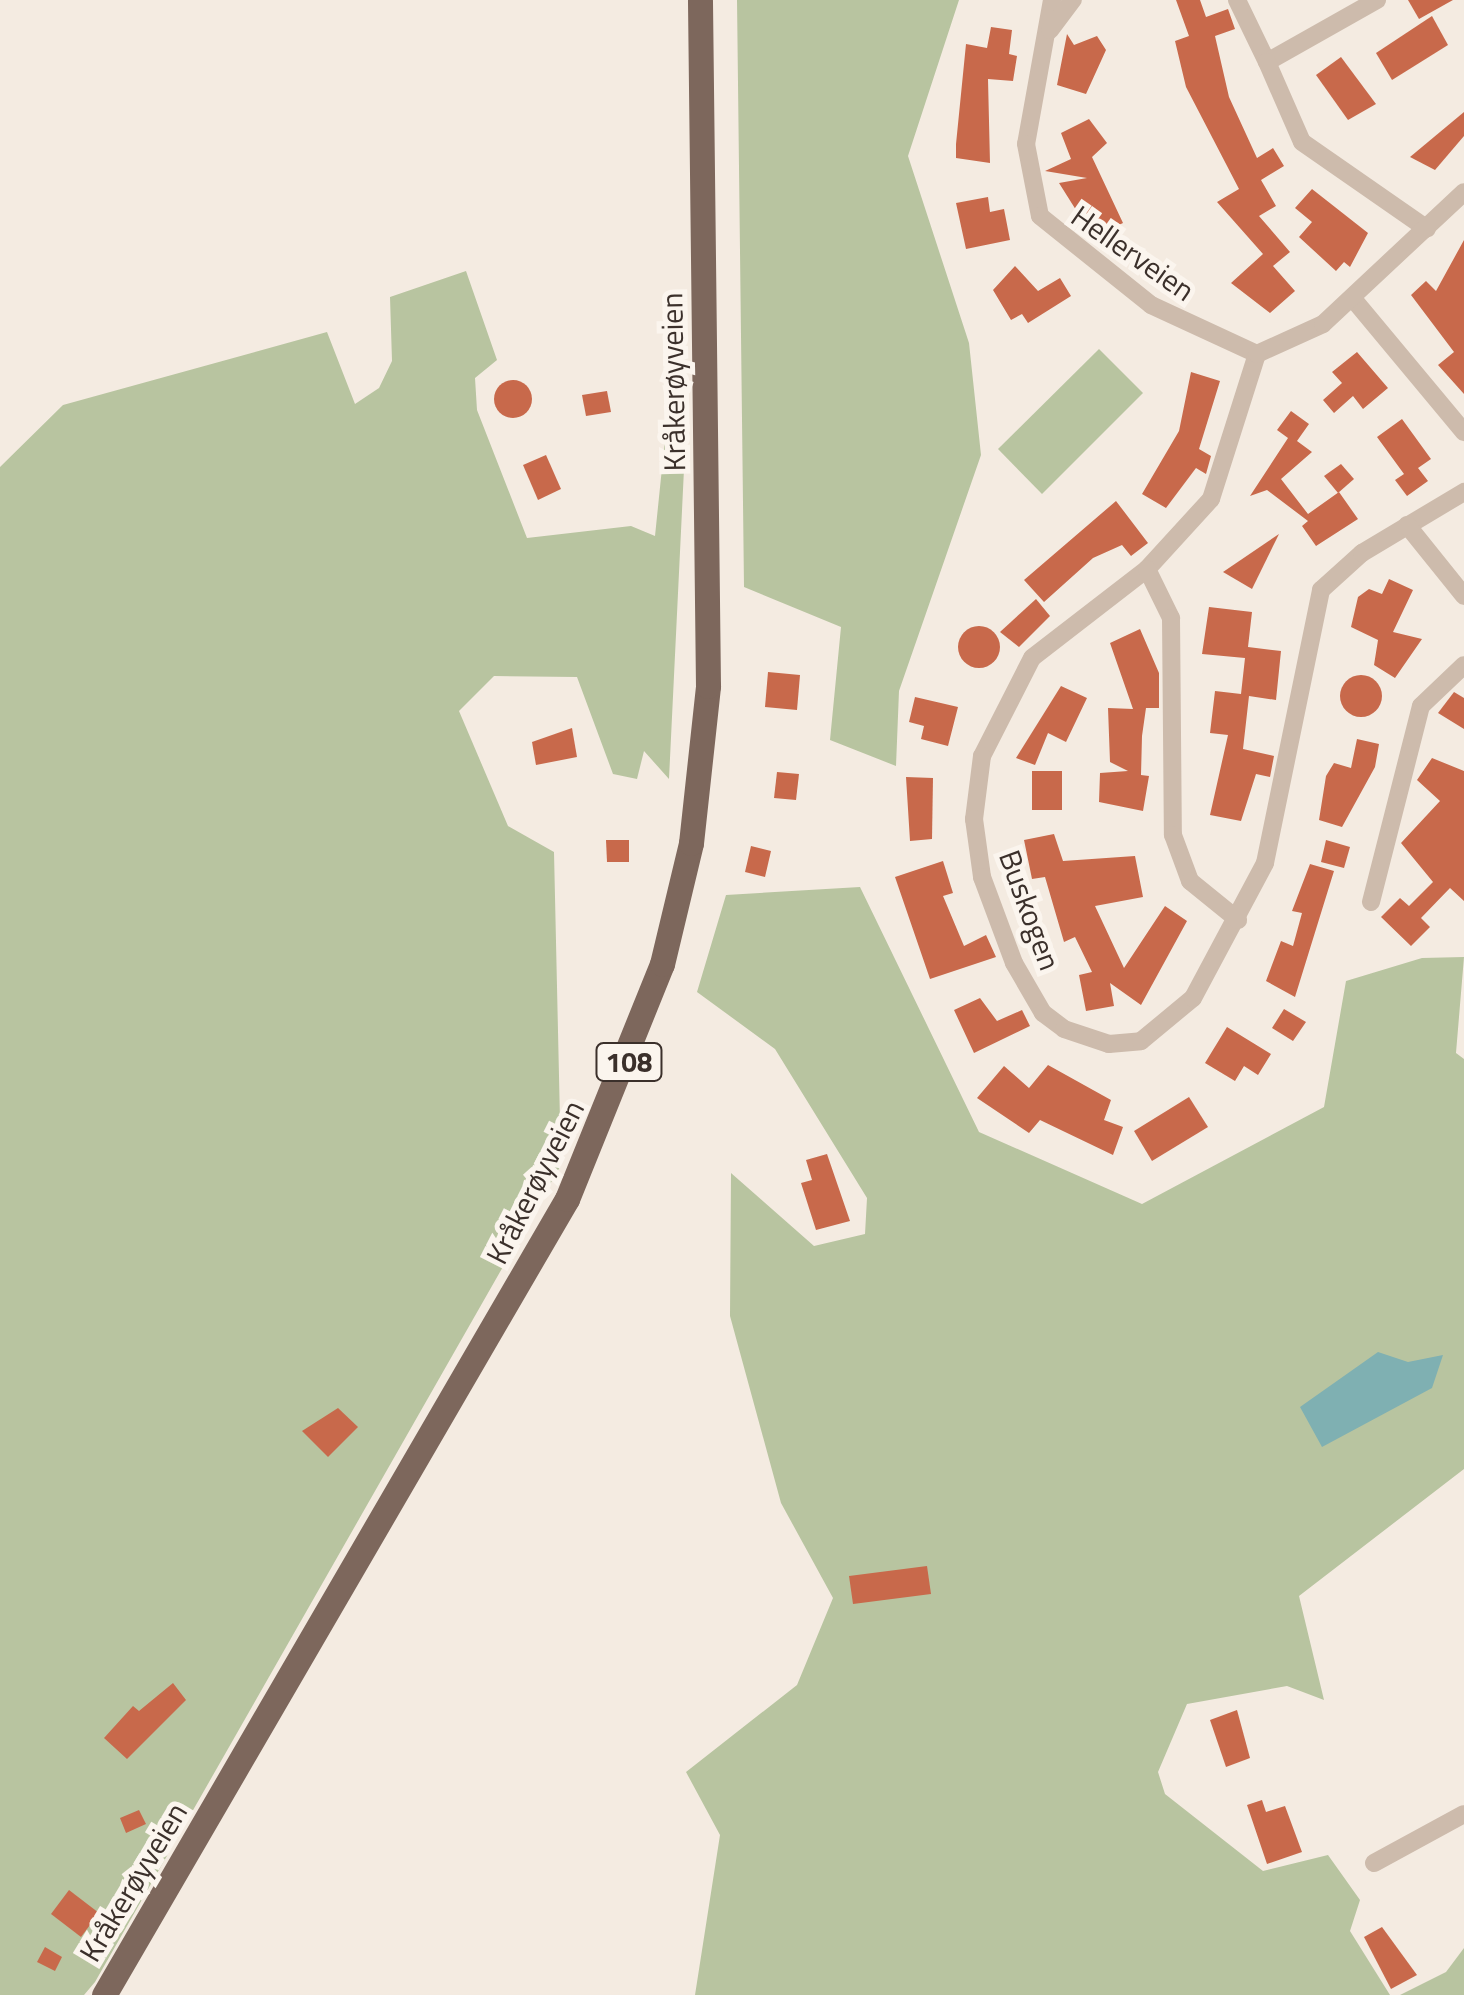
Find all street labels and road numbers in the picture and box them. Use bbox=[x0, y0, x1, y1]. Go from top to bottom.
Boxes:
street label: Hellerveien bbox=[1065, 198, 1201, 308]
street label: Kråkerøyveien bbox=[653, 292, 693, 472]
street label: Buskogen bbox=[992, 845, 1068, 975]
road number: 108 bbox=[594, 1039, 664, 1085]
street label: Kråkerøyveien bbox=[478, 1094, 592, 1270]
street label: Kråkerøyveien bbox=[72, 1796, 194, 1968]

